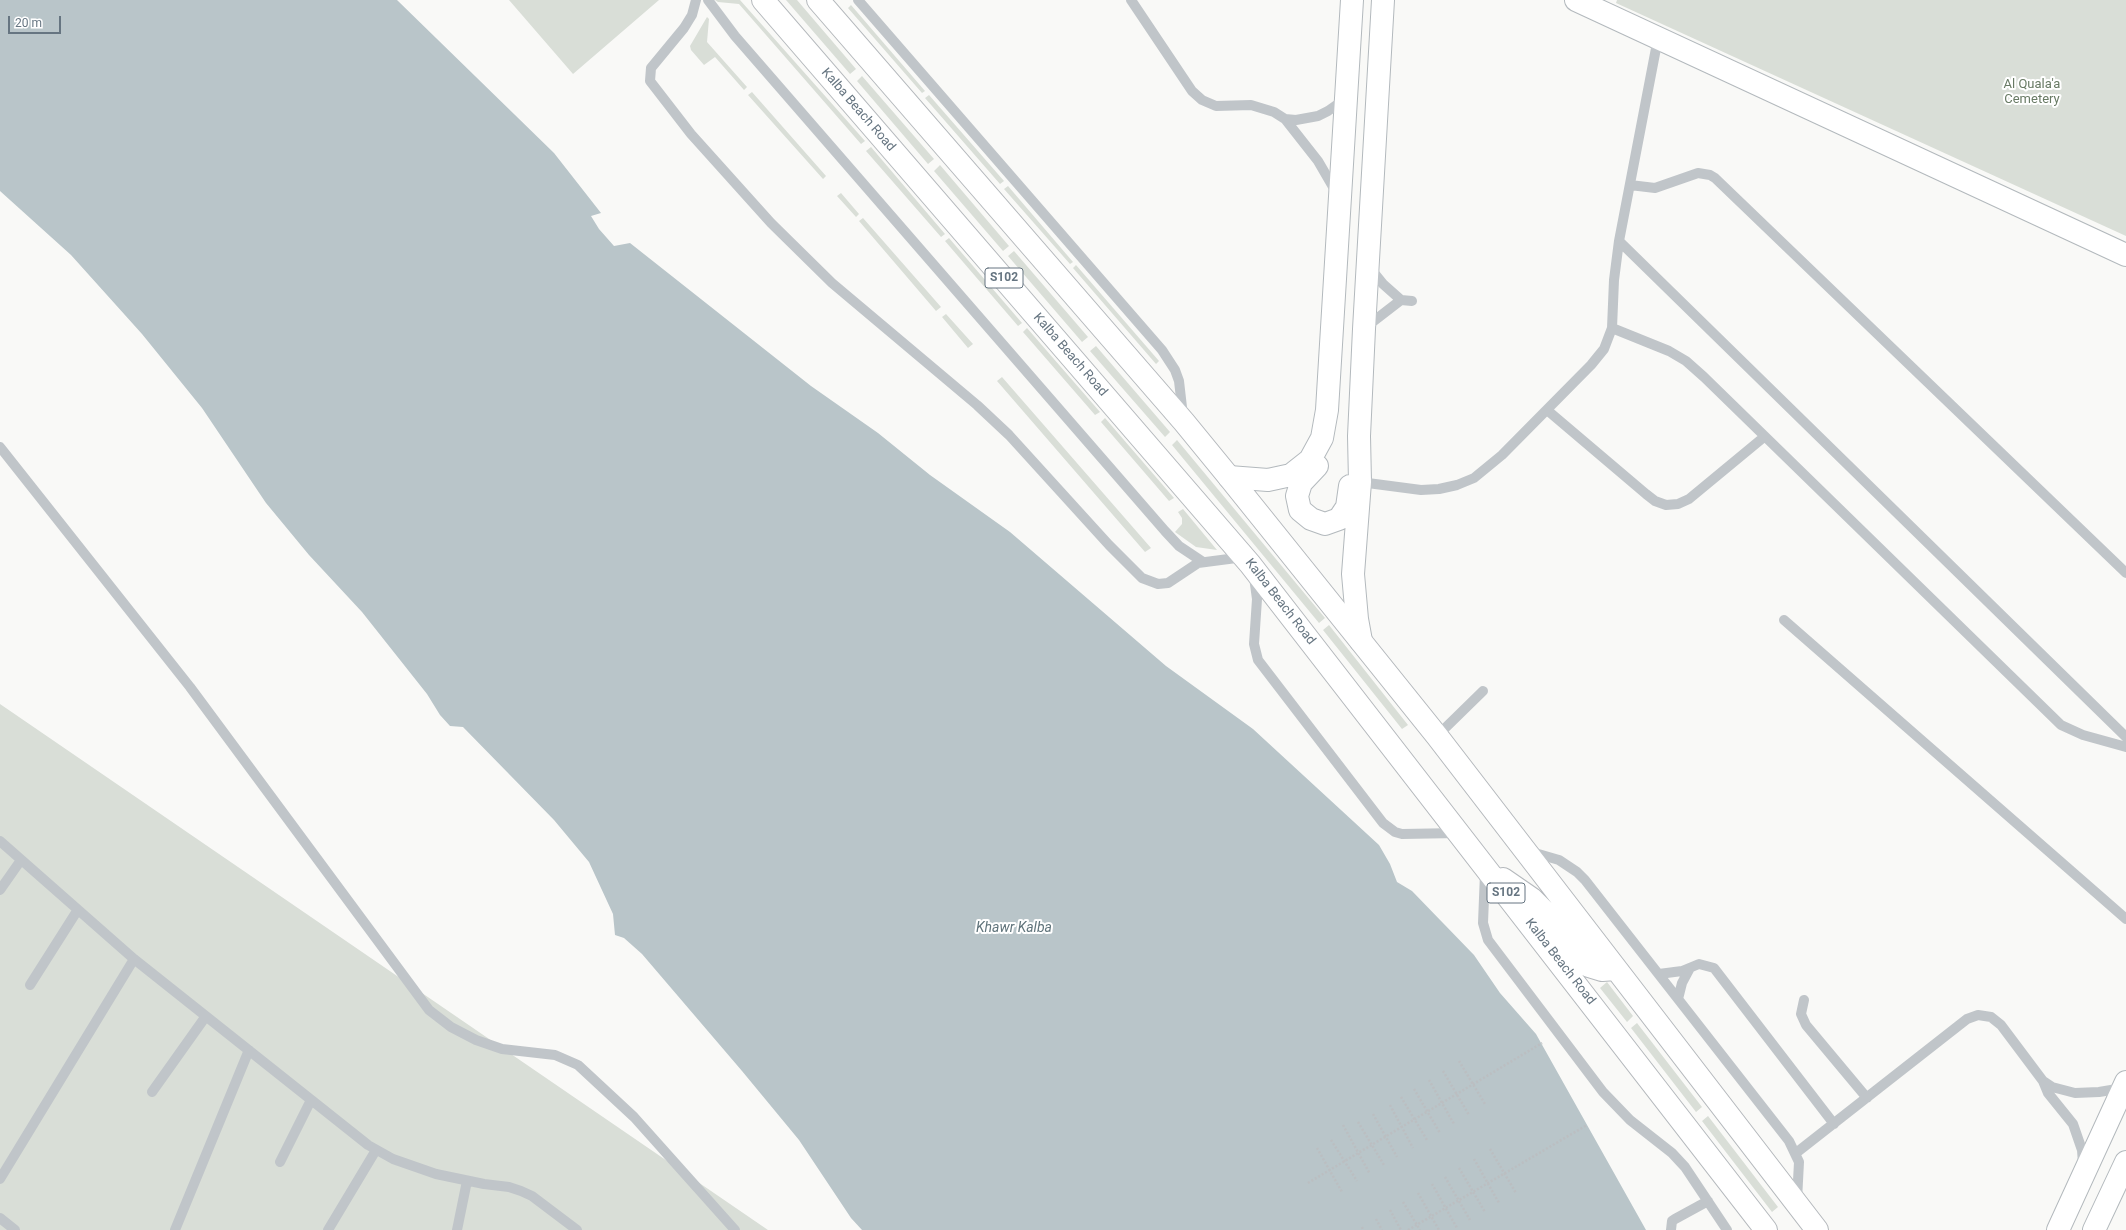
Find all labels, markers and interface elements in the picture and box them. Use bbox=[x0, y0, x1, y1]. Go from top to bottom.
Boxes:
scale bar bbox=[10, 8, 63, 34]
text: 20 m bbox=[15, 16, 42, 30]
street label: Kalba Beach Road bbox=[818, 65, 898, 155]
park label: Al Quala'a Cemetery bbox=[2004, 77, 2060, 108]
road number: S102 bbox=[985, 268, 1023, 288]
street label: Kalba Beach Road bbox=[1030, 310, 1110, 400]
street label: Kalba Beach Road bbox=[1242, 556, 1318, 648]
road number: S102 bbox=[1487, 883, 1525, 903]
street label: Kalba Beach Road bbox=[1522, 916, 1598, 1008]
water label: Khawr Kalba bbox=[976, 920, 1052, 936]

